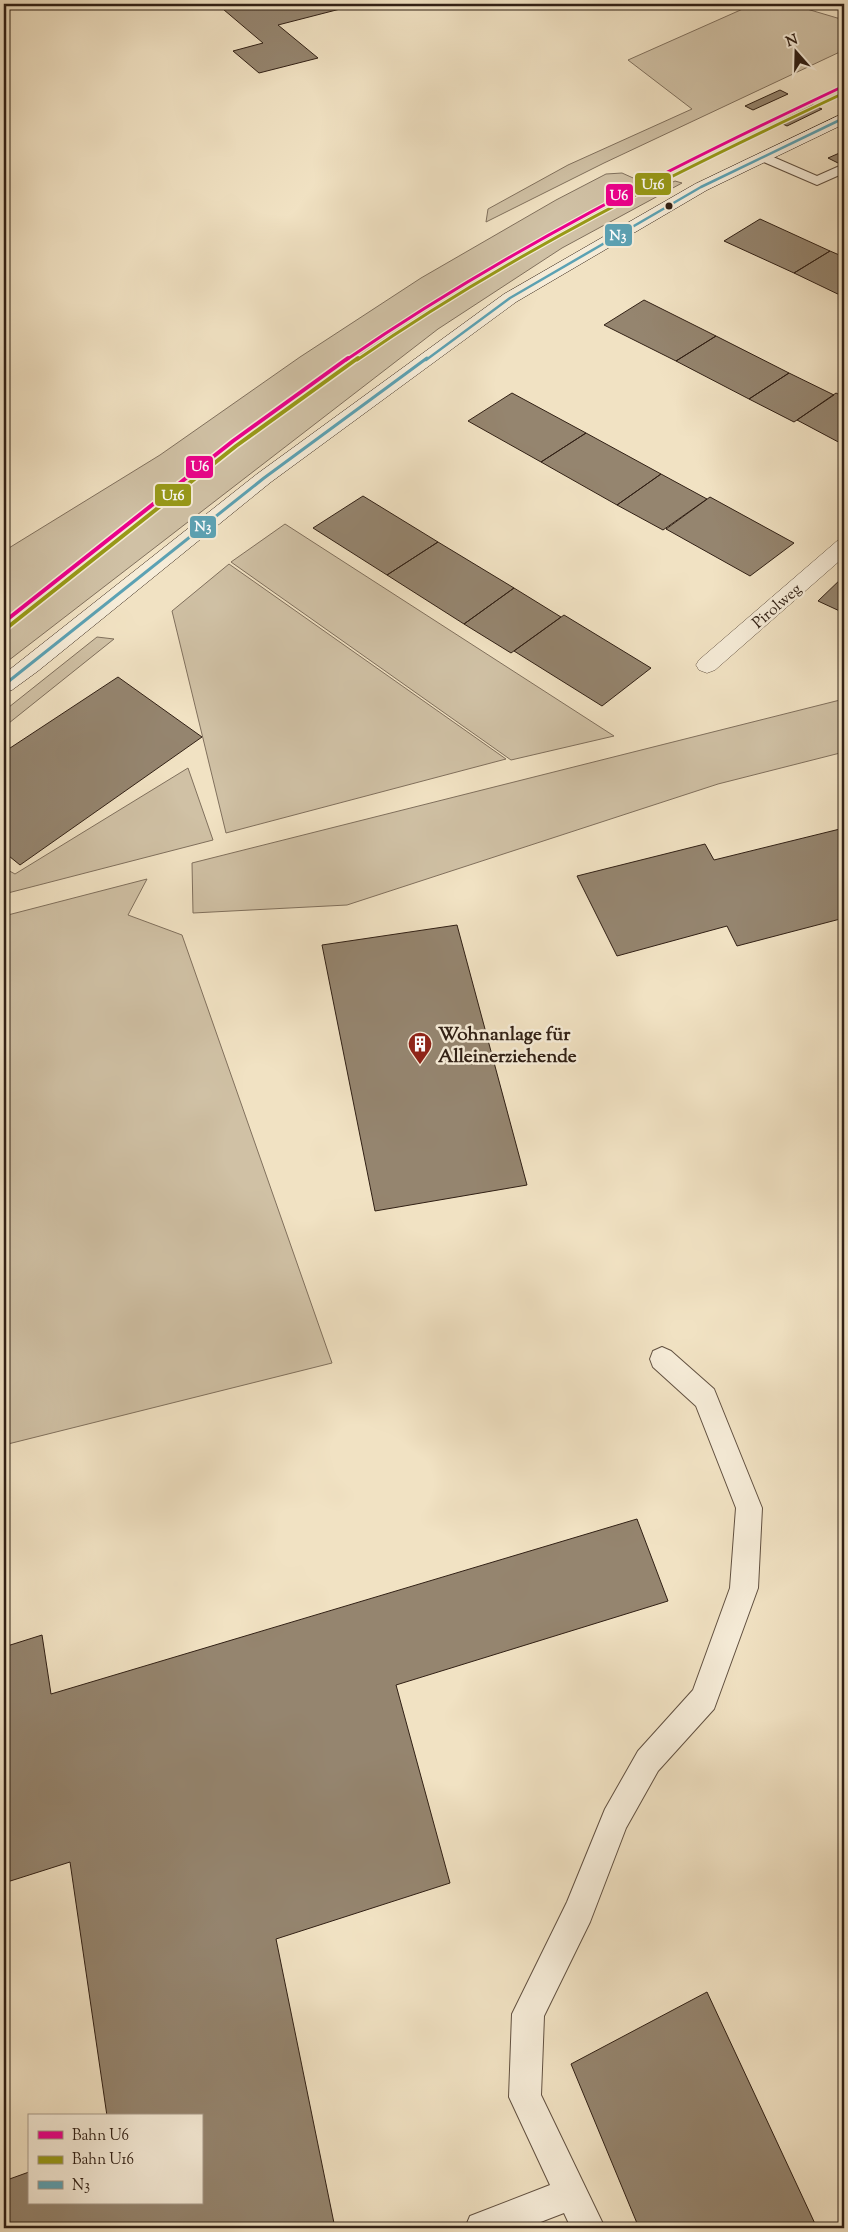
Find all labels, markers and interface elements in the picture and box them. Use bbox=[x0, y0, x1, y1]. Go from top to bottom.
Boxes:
north arrow bbox=[770, 28, 820, 78]
text: N bbox=[784, 30, 801, 53]
line badge: U16 bbox=[634, 172, 672, 196]
text: U16 bbox=[641, 176, 665, 196]
line badge: U6 bbox=[605, 183, 634, 207]
text: U6 bbox=[610, 187, 628, 207]
unlabelled marker bbox=[664, 201, 674, 211]
line badge: N3 bbox=[604, 223, 633, 247]
text: N3 bbox=[610, 227, 627, 247]
line badge: U6 bbox=[185, 455, 214, 479]
text: U6 bbox=[191, 458, 209, 478]
line badge: U16 bbox=[154, 483, 192, 507]
text: U16 bbox=[161, 487, 185, 507]
line badge: N3 bbox=[189, 515, 217, 539]
text: N3 bbox=[195, 518, 212, 538]
street label: Pirolweg bbox=[748, 579, 808, 635]
place label: Wohnanlage für Alleinerziehende bbox=[438, 1022, 577, 1071]
building icon: Wohnanlage für Alleinerziehende bbox=[407, 1031, 433, 1065]
legend bbox=[28, 2114, 202, 2204]
text: Bahn U6 bbox=[72, 2126, 129, 2147]
text: Bahn U16 bbox=[72, 2150, 134, 2171]
text: N3 bbox=[72, 2176, 90, 2197]

